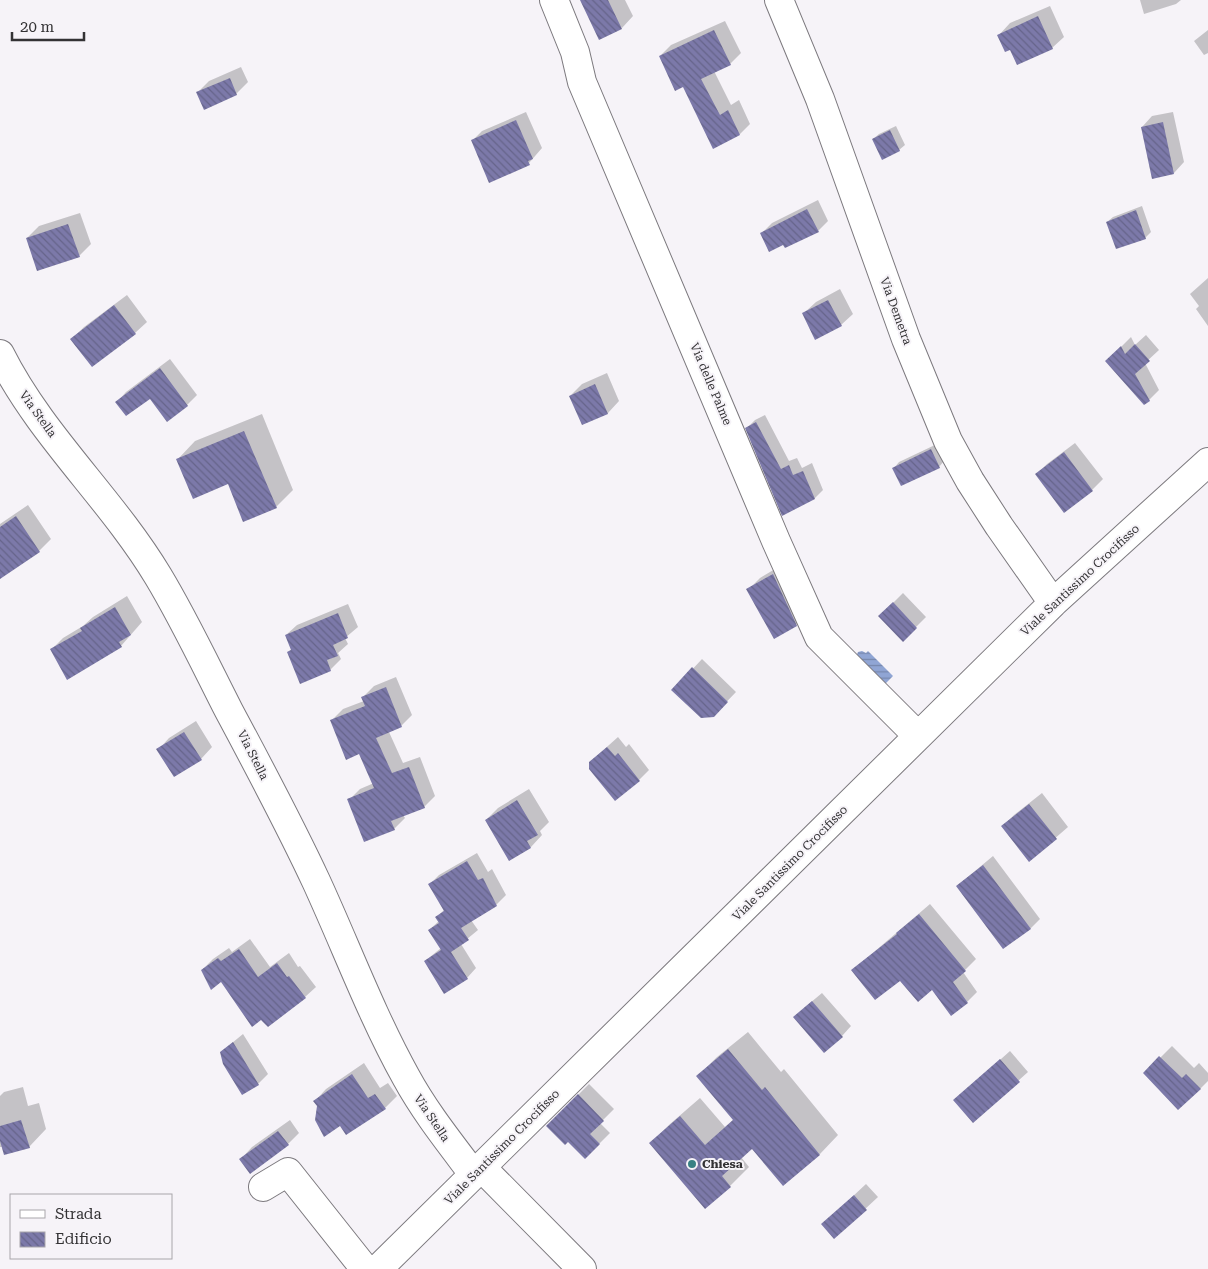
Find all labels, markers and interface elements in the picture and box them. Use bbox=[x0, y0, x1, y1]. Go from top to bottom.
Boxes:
scale bar bbox=[12, 10, 85, 42]
text: 20 m bbox=[20, 18, 55, 36]
street label: Via Demetra bbox=[877, 275, 915, 347]
street label: Via delle Palme bbox=[687, 341, 735, 428]
street label: Via Stella bbox=[16, 388, 60, 440]
street label: Viale Santissimo Crocifisso bbox=[1018, 521, 1142, 639]
street label: Via Stella bbox=[235, 728, 272, 783]
street label: Viale Santissimo Crocifisso bbox=[730, 803, 850, 923]
street label: Viale Santissimo Crocifisso bbox=[442, 1087, 562, 1207]
street label: Via Stella bbox=[411, 1092, 453, 1145]
place label: Chiesa bbox=[702, 1157, 743, 1171]
marker: Chiesa bbox=[686, 1158, 698, 1170]
legend bbox=[10, 1194, 172, 1259]
text: Strada bbox=[55, 1205, 102, 1223]
text: Edificio bbox=[55, 1230, 112, 1248]

